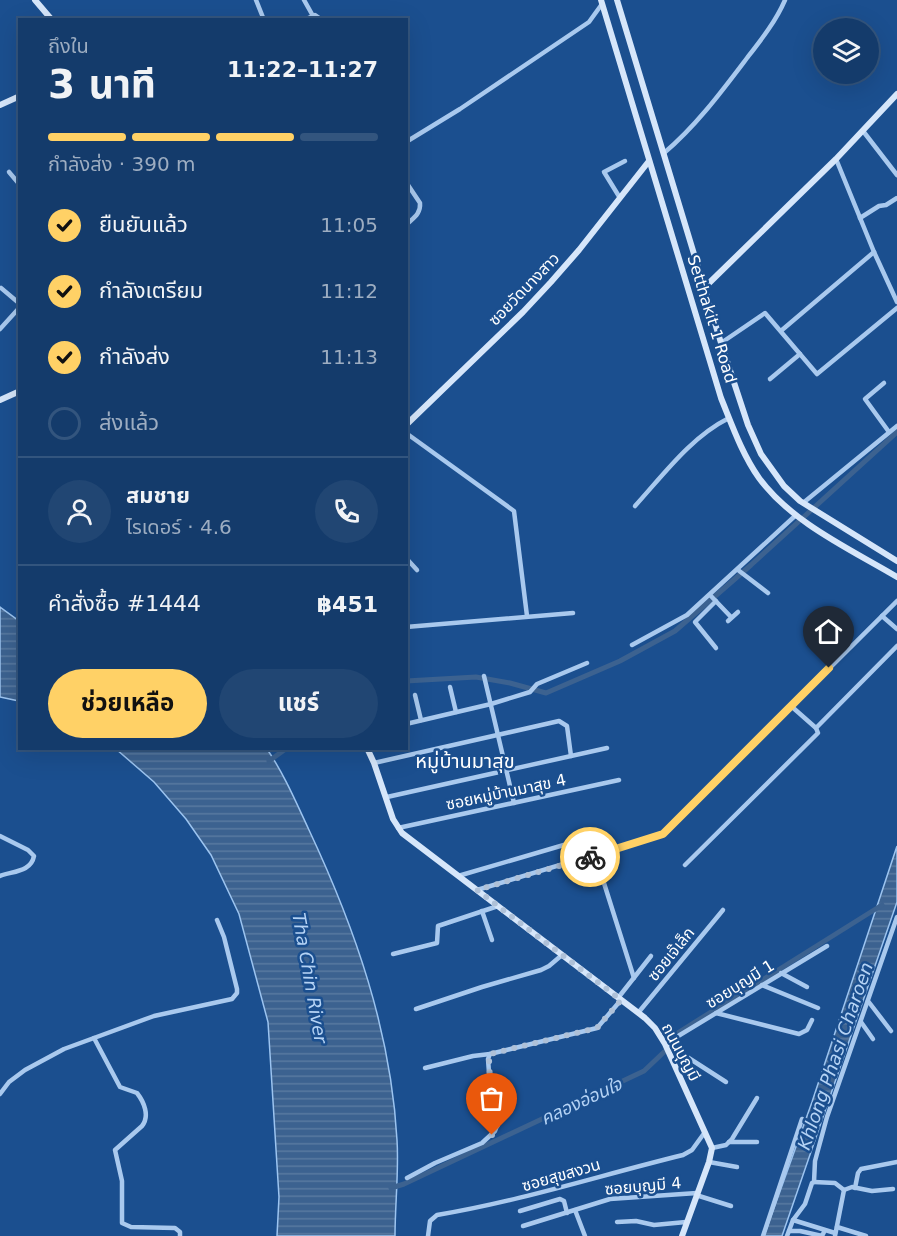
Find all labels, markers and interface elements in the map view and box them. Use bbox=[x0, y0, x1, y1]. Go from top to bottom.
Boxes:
map controls bbox=[813, 18, 879, 84]
button: layers bbox=[813, 18, 879, 84]
text: ถึงใน bbox=[48, 34, 89, 58]
text: 11:22–11:27 bbox=[227, 57, 378, 82]
text: 3 นาที bbox=[48, 62, 156, 107]
text: กำลังส่ง · 390 m bbox=[48, 152, 196, 176]
icon: check bbox=[48, 209, 81, 242]
text: ยืนยันแล้ว bbox=[99, 212, 188, 237]
text: 11:05 bbox=[320, 213, 378, 237]
street label: ซอยวัดนางสาว bbox=[485, 249, 563, 329]
street label: Setthakit 1 Road bbox=[683, 253, 741, 385]
icon: check bbox=[48, 275, 81, 308]
text: กำลังเตรียม bbox=[99, 278, 203, 303]
text: 11:12 bbox=[320, 279, 378, 303]
icon: check bbox=[48, 341, 81, 374]
text: กำลังส่ง bbox=[99, 344, 170, 369]
text: 11:13 bbox=[320, 345, 378, 369]
text: ส่งแล้ว bbox=[99, 410, 159, 435]
button: person bbox=[48, 480, 111, 543]
button: phone bbox=[315, 480, 378, 543]
text: สมชาย bbox=[126, 483, 190, 508]
text: ไรเดอร์ · 4.6 bbox=[126, 515, 232, 539]
text: คำสั่งซื้อ #1444 bbox=[48, 591, 201, 616]
text: ฿451 bbox=[317, 592, 378, 617]
pin bbox=[803, 606, 854, 668]
icon: home bbox=[812, 615, 845, 648]
button: ช่วยเหลือ bbox=[48, 669, 207, 738]
button: แชร์ bbox=[219, 669, 378, 738]
district label: หมู่บ้านมาสุข bbox=[415, 749, 515, 774]
street label: ซอยหมู่บ้านมาสุข 4 bbox=[444, 770, 568, 814]
courier bbox=[560, 827, 620, 887]
icon: bike bbox=[574, 841, 607, 874]
water label: Tha Chin River bbox=[288, 911, 332, 1046]
street label: ซอยเจ๊เล็ก bbox=[644, 923, 698, 985]
street label: ซอยบุญมี 1 bbox=[702, 956, 778, 1012]
water label: Khlong Phasi Charoen bbox=[793, 959, 877, 1153]
street label: ถนนบุญมี bbox=[658, 1020, 704, 1084]
water label: คลองอ่อนใจ bbox=[537, 1072, 626, 1129]
pin bbox=[466, 1073, 517, 1135]
icon: bag bbox=[475, 1082, 508, 1115]
street label: ซอยสุขสงวน bbox=[519, 1155, 603, 1195]
street label: ซอยบุญมี 4 bbox=[604, 1173, 682, 1199]

